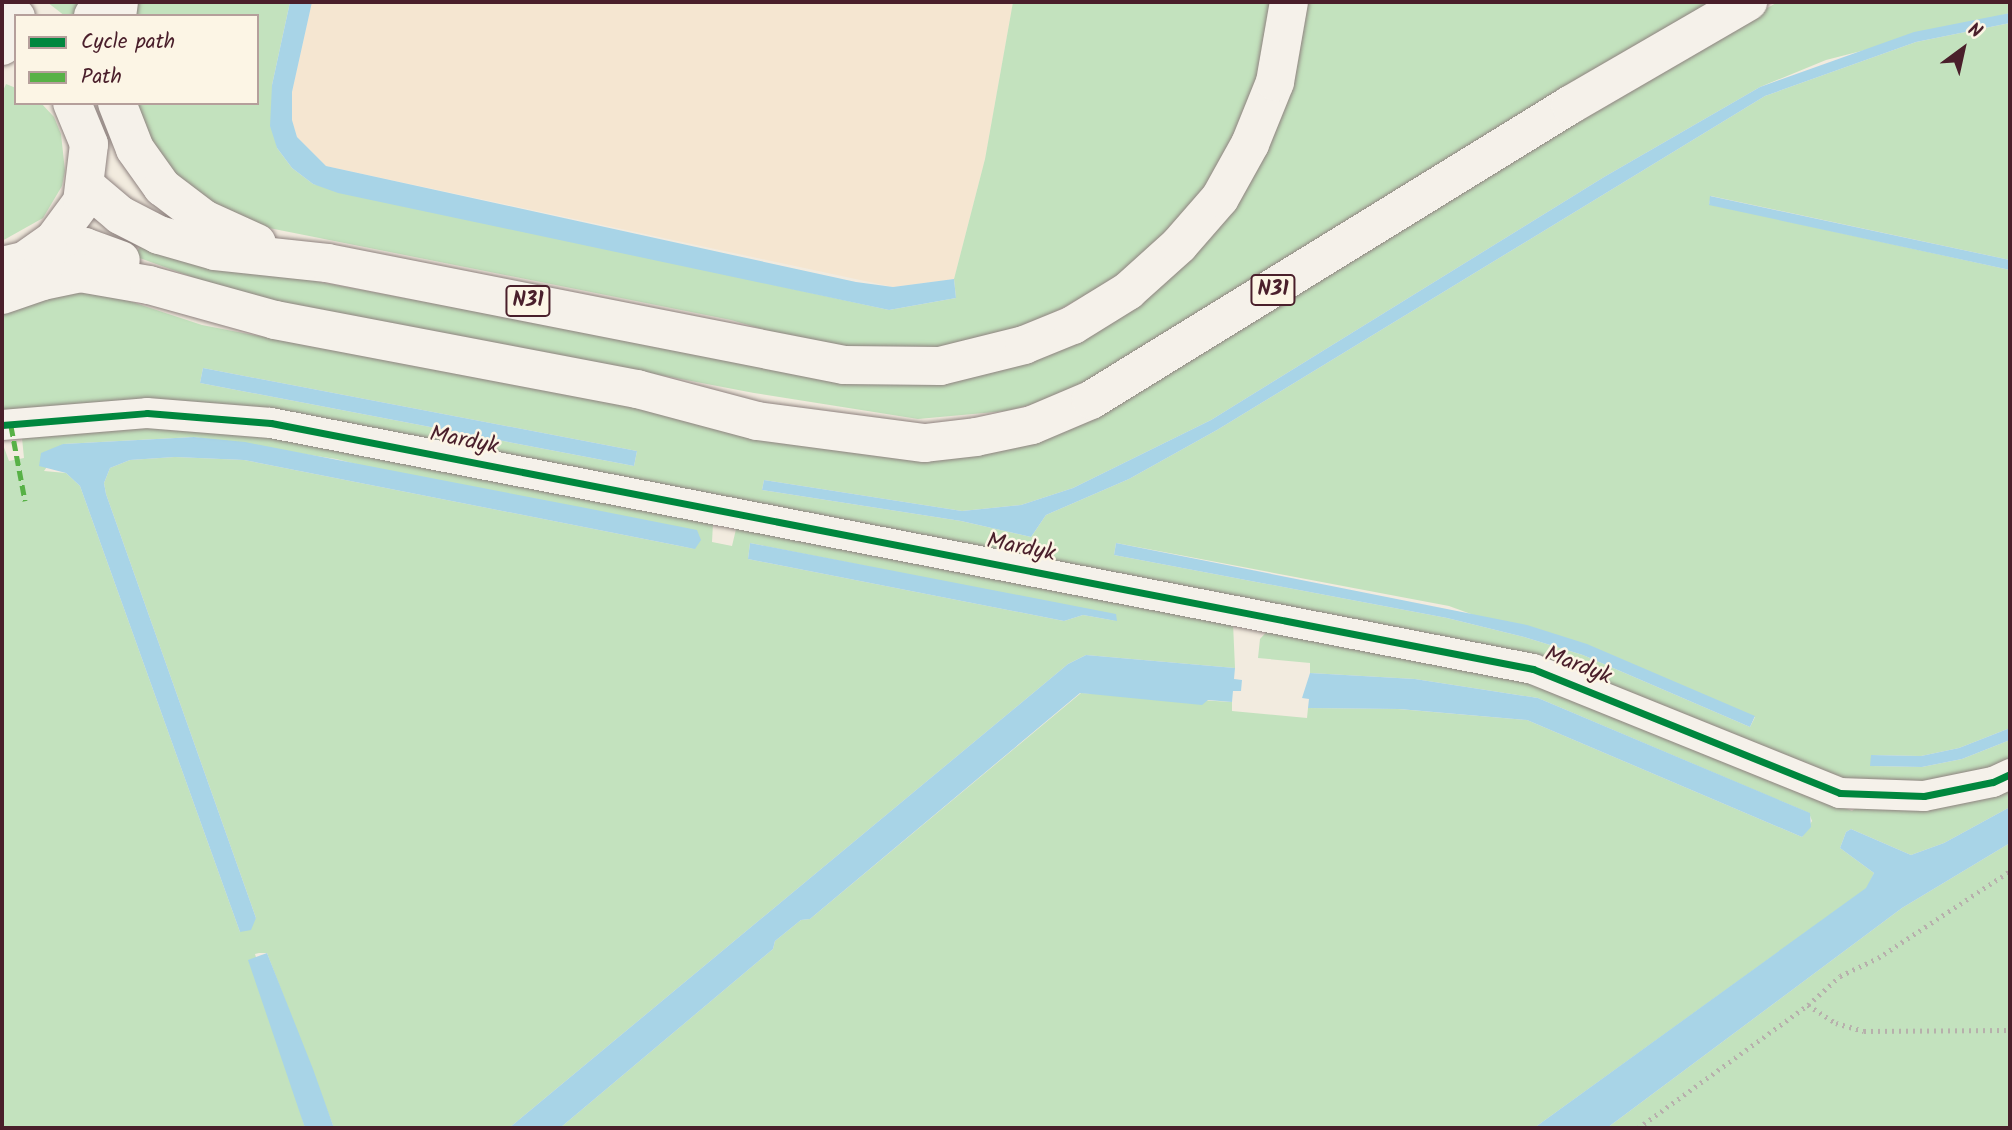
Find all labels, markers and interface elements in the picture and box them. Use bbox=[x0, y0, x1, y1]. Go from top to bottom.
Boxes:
legend bbox=[14, 14, 259, 105]
north arrow bbox=[1928, 14, 1998, 84]
text: N bbox=[1961, 16, 1988, 47]
text: Cycle path bbox=[81, 26, 175, 59]
text: Path bbox=[81, 61, 122, 94]
road number: N31 bbox=[1250, 272, 1296, 308]
road number: N31 bbox=[505, 284, 551, 318]
street label: Mardyk bbox=[427, 421, 501, 461]
street label: Mardyk bbox=[984, 528, 1058, 568]
street label: Mardyk bbox=[1541, 641, 1615, 691]

